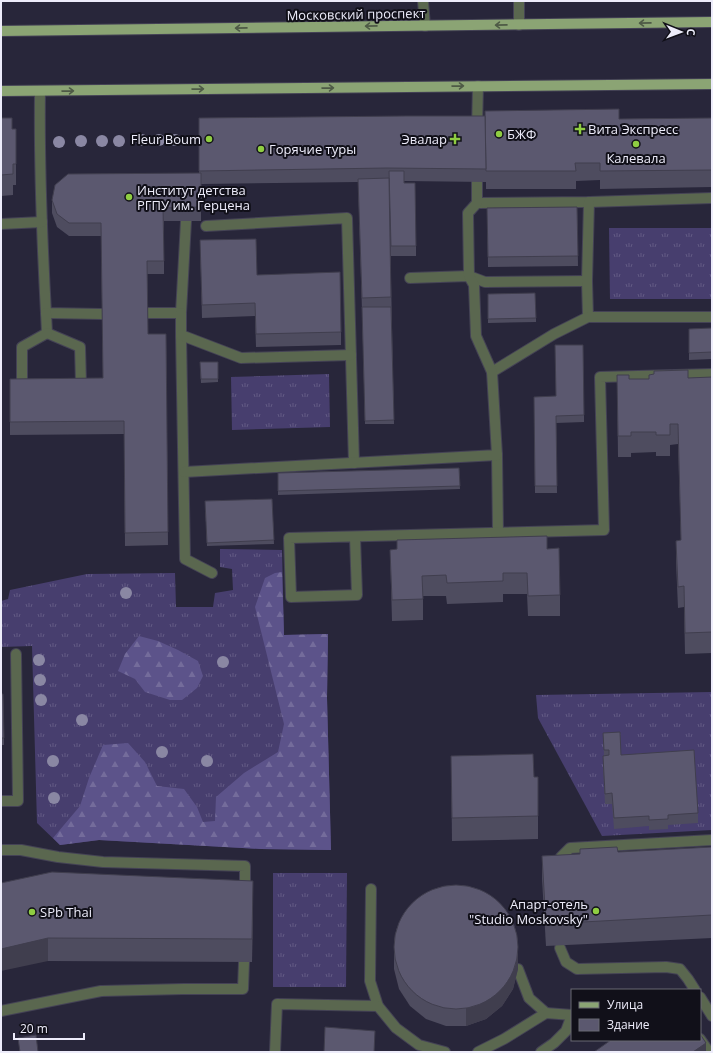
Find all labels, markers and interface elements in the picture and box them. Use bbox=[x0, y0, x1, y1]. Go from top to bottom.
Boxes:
street label: Московский проспект bbox=[286, 4, 426, 24]
north arrow bbox=[661, 12, 701, 52]
one-way arrow bbox=[639, 19, 652, 27]
one-way arrow bbox=[495, 21, 508, 29]
one-way arrow bbox=[365, 22, 378, 30]
one-way arrow bbox=[235, 24, 248, 32]
text: С bbox=[684, 29, 699, 36]
one-way arrow bbox=[451, 82, 464, 90]
one-way arrow bbox=[321, 84, 334, 92]
one-way arrow bbox=[191, 85, 204, 93]
one-way arrow bbox=[61, 87, 74, 94]
place label: Вита Экспресс bbox=[588, 120, 678, 138]
marker: Вита Экспресс bbox=[575, 124, 585, 134]
place label: БЖФ bbox=[507, 125, 536, 143]
marker: БЖФ bbox=[494, 129, 504, 139]
place label: Fleur Boum bbox=[131, 130, 201, 148]
place label: Эвалар bbox=[402, 130, 447, 148]
marker: Fleur Boum bbox=[204, 134, 214, 144]
marker: Эвалар bbox=[450, 134, 460, 144]
marker: Калевала bbox=[631, 139, 641, 149]
place label: Горячие туры bbox=[269, 140, 356, 158]
marker: Горячие туры bbox=[256, 144, 266, 154]
place label: Калевала bbox=[606, 149, 666, 167]
place label: Институт детства РГПУ им. Герцена bbox=[137, 181, 250, 214]
marker: Институт детства РГПУ им. Герцена bbox=[124, 192, 134, 202]
place label: Апарт-отель "Studio Moskovsky" bbox=[469, 895, 588, 928]
place label: SPb Thai bbox=[40, 903, 92, 921]
marker: Апарт-отель "Studio Moskovsky" bbox=[591, 906, 601, 916]
marker: SPb Thai bbox=[27, 907, 37, 917]
legend bbox=[571, 989, 701, 1041]
text: Улица bbox=[607, 996, 643, 1013]
scale bar bbox=[14, 1015, 84, 1041]
text: Здание bbox=[607, 1016, 650, 1033]
text: 20 m bbox=[20, 1020, 48, 1037]

